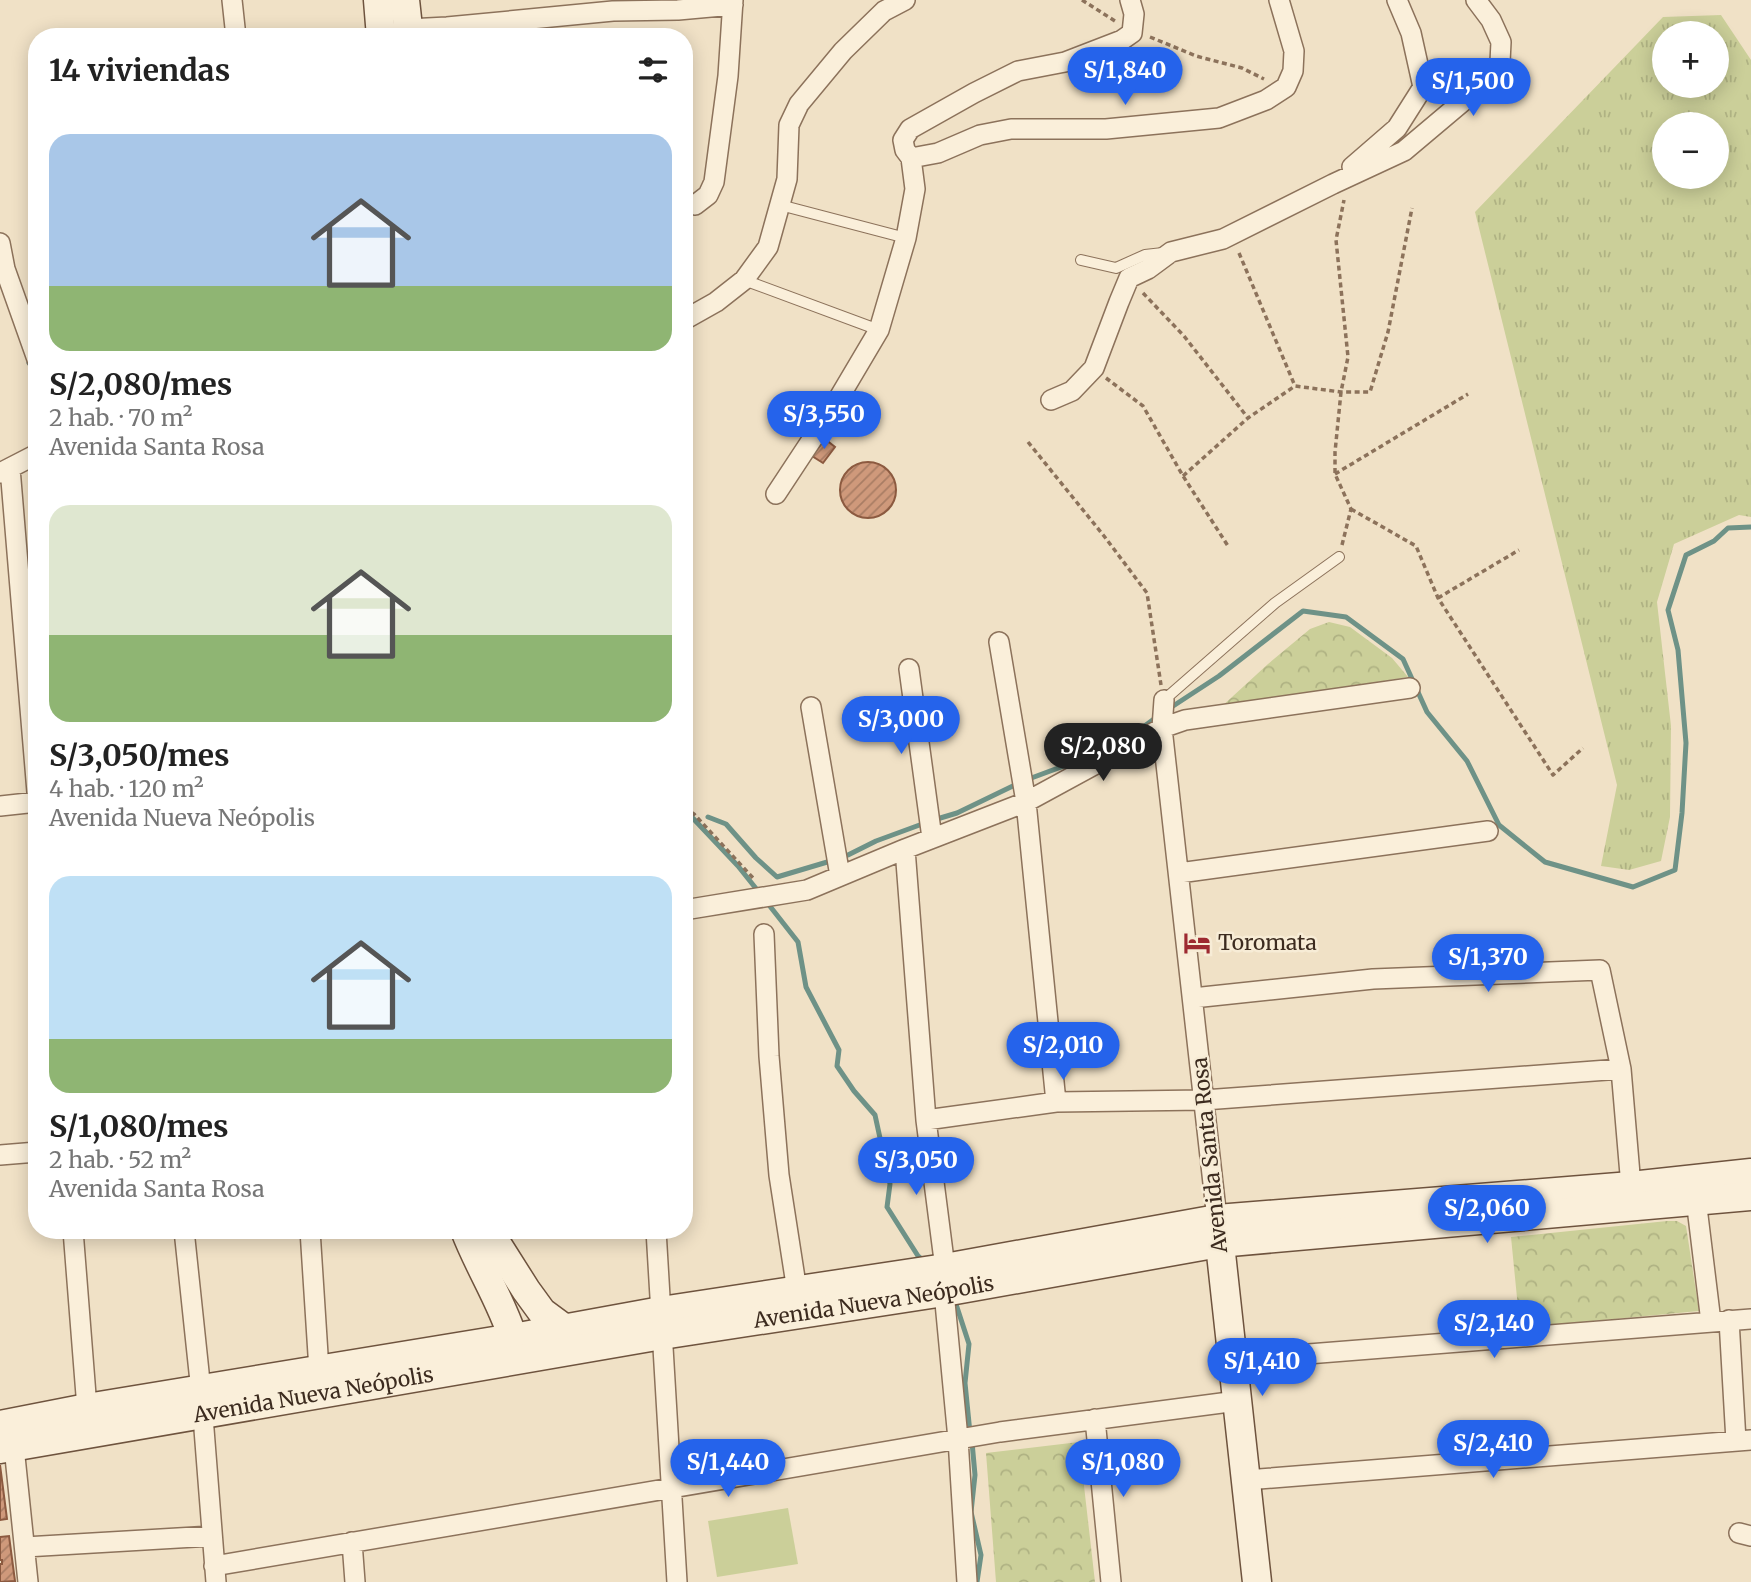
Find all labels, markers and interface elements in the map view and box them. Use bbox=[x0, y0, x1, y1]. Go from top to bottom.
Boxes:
map controls bbox=[1652, 21, 1729, 189]
button: + bbox=[1652, 21, 1729, 98]
pin: S/1,840 bbox=[1060, 48, 1190, 107]
text: 14 viviendas bbox=[49, 51, 230, 89]
icon: filters bbox=[634, 51, 672, 89]
text: S/1,840 bbox=[1084, 55, 1166, 84]
pin: S/1,500 bbox=[1408, 58, 1538, 118]
text: S/1,500 bbox=[1432, 66, 1514, 95]
button: − bbox=[1652, 112, 1729, 189]
icon: home bbox=[298, 180, 424, 306]
text: S/2,080/mes bbox=[49, 365, 232, 403]
pin: S/3,550 bbox=[759, 392, 889, 451]
text: S/3,550 bbox=[783, 399, 865, 428]
text: 2 hab. · 70 m² bbox=[49, 403, 192, 432]
text: Avenida Santa Rosa bbox=[49, 432, 264, 461]
icon: home bbox=[298, 551, 424, 677]
pin: S/3,000 bbox=[836, 696, 966, 756]
text: S/3,000 bbox=[858, 704, 944, 733]
pin: S/2,080 bbox=[1038, 724, 1168, 783]
text: S/2,080 bbox=[1060, 731, 1146, 760]
text: S/3,050/mes bbox=[49, 736, 229, 774]
text: 4 hab. · 120 m² bbox=[49, 774, 204, 803]
text: Avenida Nueva Neópolis bbox=[49, 803, 315, 832]
icon: home bbox=[298, 922, 424, 1048]
hotel icon: Toromata bbox=[1182, 928, 1212, 958]
place label: Toromata bbox=[1218, 929, 1317, 956]
pin: S/1,370 bbox=[1423, 934, 1553, 994]
text: S/1,370 bbox=[1448, 942, 1528, 971]
pin: S/2,010 bbox=[998, 1023, 1128, 1082]
text: S/2,010 bbox=[1023, 1030, 1103, 1059]
street label: Avenida Santa Rosa bbox=[1186, 1056, 1233, 1255]
text: S/1,080/mes bbox=[49, 1107, 229, 1145]
pin: S/3,050 bbox=[851, 1138, 981, 1197]
text: 2 hab. · 52 m² bbox=[49, 1145, 191, 1174]
text: S/3,050 bbox=[874, 1145, 958, 1174]
text: Avenida Santa Rosa bbox=[49, 1174, 264, 1203]
pin: S/2,060 bbox=[1422, 1186, 1552, 1245]
text: S/2,060 bbox=[1444, 1193, 1530, 1222]
street label: Avenida Nueva Neópolis bbox=[751, 1269, 996, 1334]
pin: S/2,140 bbox=[1429, 1300, 1559, 1360]
text: S/2,140 bbox=[1453, 1308, 1535, 1337]
pin: S/1,410 bbox=[1197, 1338, 1327, 1398]
text: S/1,410 bbox=[1223, 1346, 1301, 1375]
street label: Avenida Nueva Neópolis bbox=[190, 1361, 435, 1429]
pin: S/2,410 bbox=[1428, 1420, 1558, 1480]
text: S/2,410 bbox=[1453, 1428, 1533, 1457]
pin: S/1,440 bbox=[663, 1440, 793, 1499]
pin: S/1,080 bbox=[1058, 1440, 1188, 1499]
text: S/1,440 bbox=[686, 1447, 770, 1476]
text: S/1,080 bbox=[1081, 1447, 1165, 1476]

